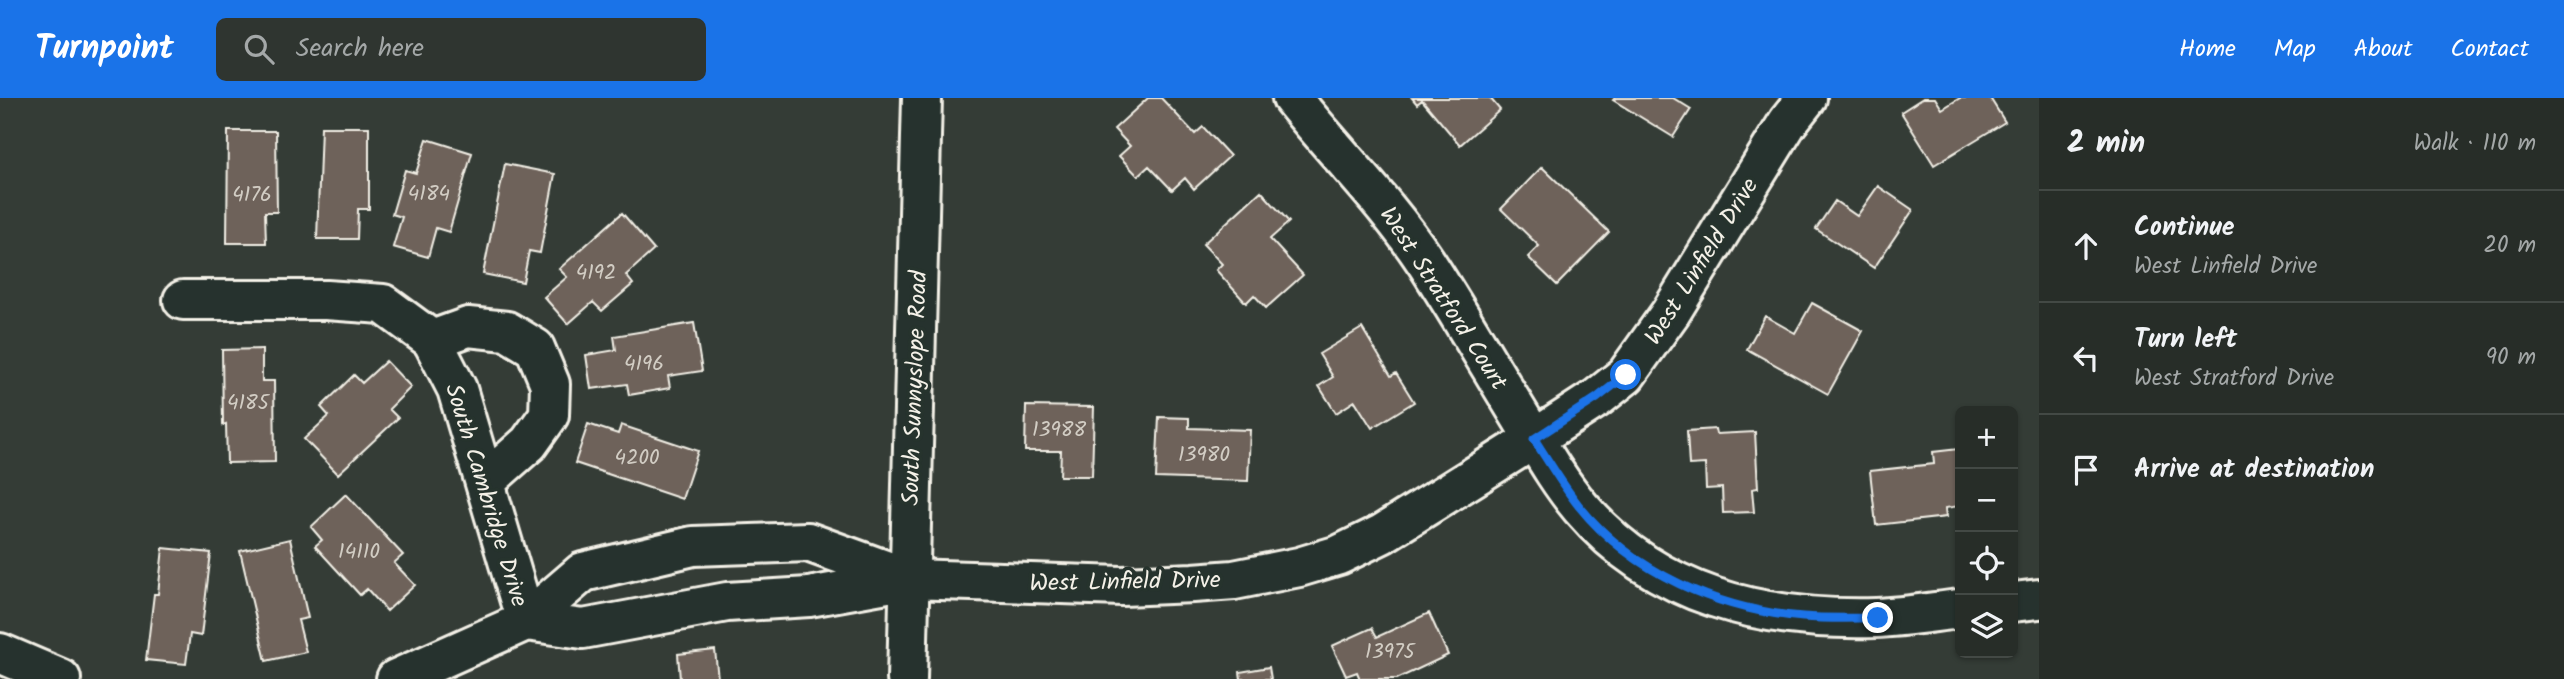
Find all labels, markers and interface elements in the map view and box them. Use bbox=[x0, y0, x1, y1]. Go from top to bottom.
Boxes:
search box bbox=[216, 18, 706, 81]
text: Turnpoint bbox=[35, 23, 174, 76]
text: Search here bbox=[296, 28, 424, 70]
icon: search bbox=[240, 30, 278, 68]
text: Home bbox=[2179, 30, 2236, 69]
text: Map bbox=[2274, 30, 2316, 69]
text: About bbox=[2354, 30, 2412, 69]
text: Contact bbox=[2450, 30, 2529, 69]
text: 2 min bbox=[2067, 120, 2145, 168]
text: Walk · 110 m bbox=[2413, 126, 2536, 162]
street label: West Linfield Drive bbox=[1635, 170, 1770, 353]
house number: 4184 bbox=[408, 178, 450, 211]
house number: 4176 bbox=[232, 179, 272, 212]
street label: West Stratford Court bbox=[1368, 199, 1517, 399]
text: Continue bbox=[2134, 207, 2235, 249]
icon: ahead bbox=[2067, 227, 2105, 265]
text: 20 m bbox=[2484, 228, 2536, 264]
text: West Linfield Drive bbox=[2134, 249, 2317, 285]
house number: 4192 bbox=[576, 257, 616, 290]
street label: South Sunnyslope Road bbox=[892, 269, 939, 506]
text: Turn left bbox=[2134, 319, 2237, 361]
icon: left bbox=[2067, 339, 2105, 377]
text: 90 m bbox=[2486, 340, 2536, 376]
house number: 4196 bbox=[624, 348, 664, 381]
route start bbox=[1610, 359, 1641, 390]
text: West Stratford Drive bbox=[2134, 361, 2334, 397]
street label: South Cambridge Drive bbox=[433, 379, 538, 612]
house number: 4185 bbox=[227, 387, 271, 420]
map controls bbox=[1955, 406, 2018, 658]
button: + bbox=[1955, 406, 2018, 469]
house number: 13988 bbox=[1032, 414, 1086, 447]
house number: 13980 bbox=[1178, 439, 1230, 472]
house number: 4200 bbox=[615, 442, 659, 475]
text: Arrive at destination bbox=[2134, 449, 2374, 491]
icon: arrive bbox=[2067, 451, 2105, 489]
button: − bbox=[1955, 469, 2018, 532]
button: locate bbox=[1955, 532, 2018, 595]
house number: 14110 bbox=[338, 536, 380, 569]
street label: West Linfield Drive bbox=[1029, 561, 1221, 604]
button: layers bbox=[1955, 595, 2018, 658]
route end bbox=[1862, 602, 1893, 633]
house number: 13975 bbox=[1365, 636, 1417, 669]

